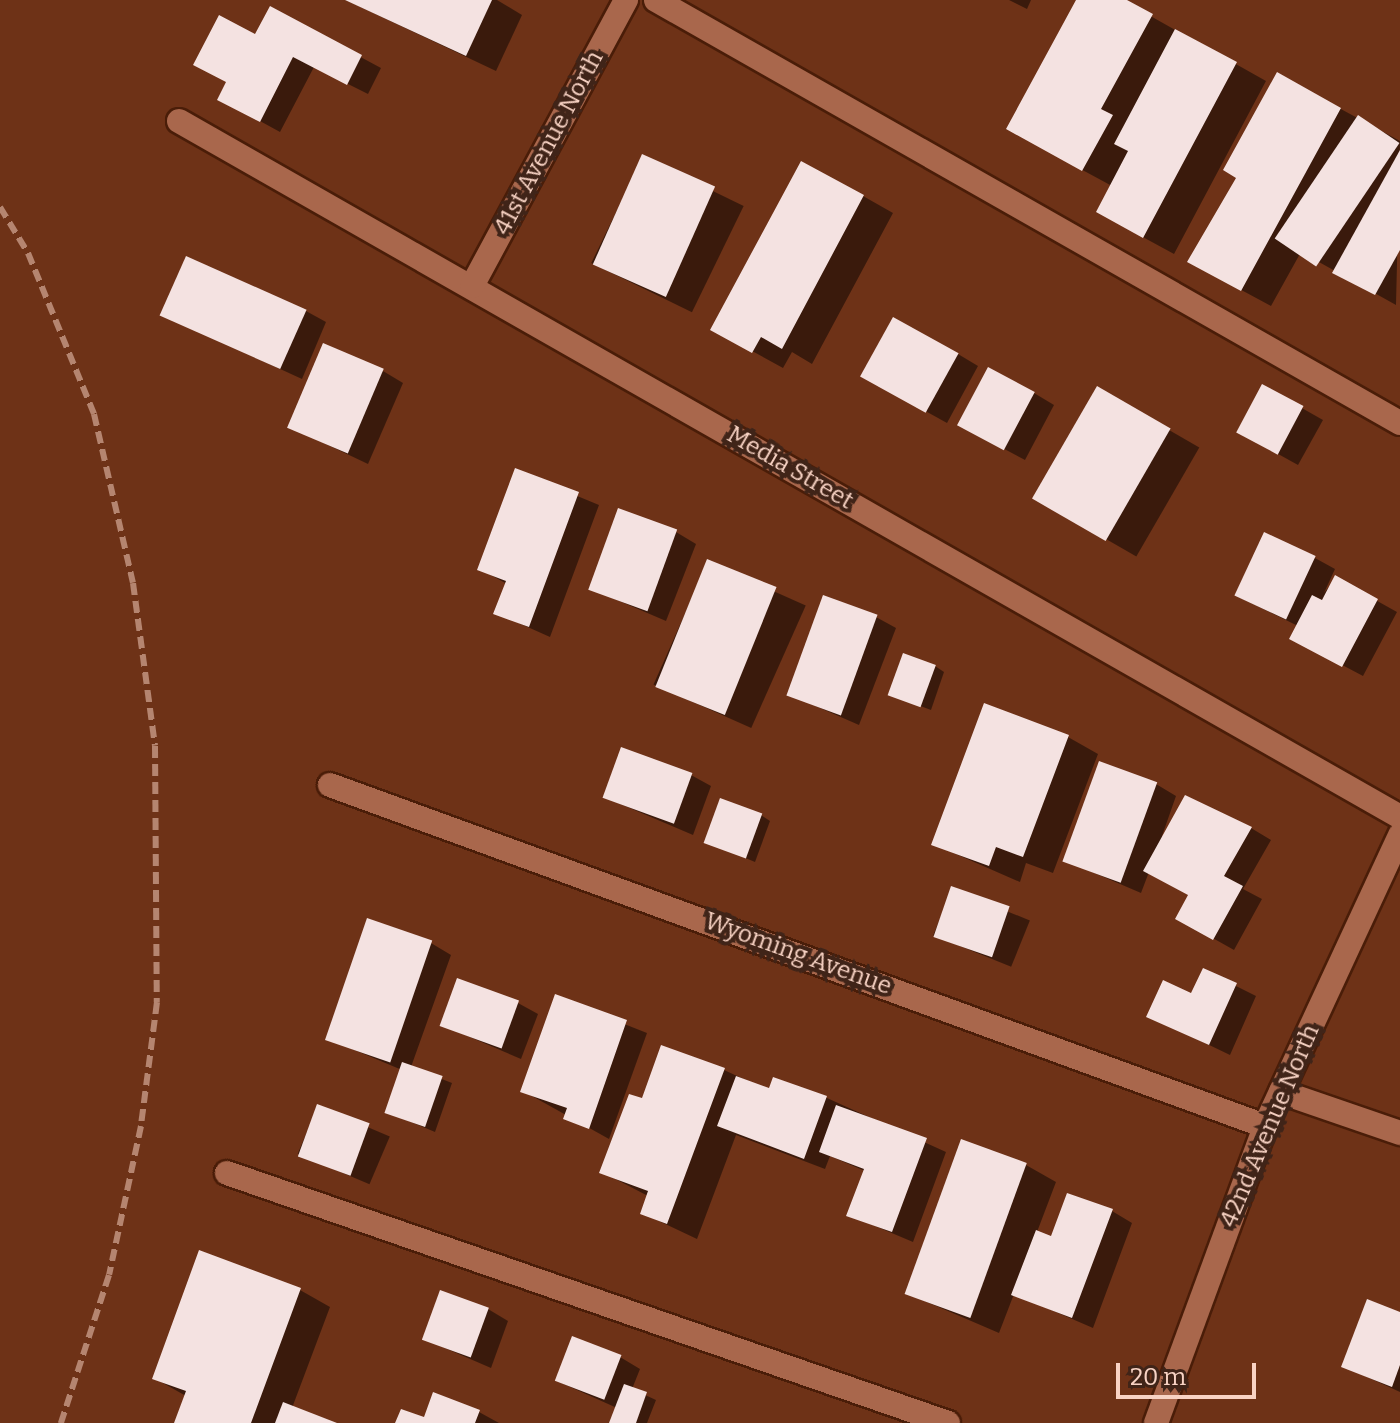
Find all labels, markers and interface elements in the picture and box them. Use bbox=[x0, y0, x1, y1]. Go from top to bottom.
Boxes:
street label: 41st Avenue North bbox=[488, 46, 610, 240]
street label: Media Street bbox=[722, 420, 858, 516]
street label: Wyoming Avenue bbox=[701, 907, 895, 1001]
street label: 42nd Avenue North bbox=[1214, 1021, 1326, 1231]
scale bar bbox=[1120, 1347, 1260, 1397]
text: 20 m bbox=[1130, 1363, 1186, 1391]

